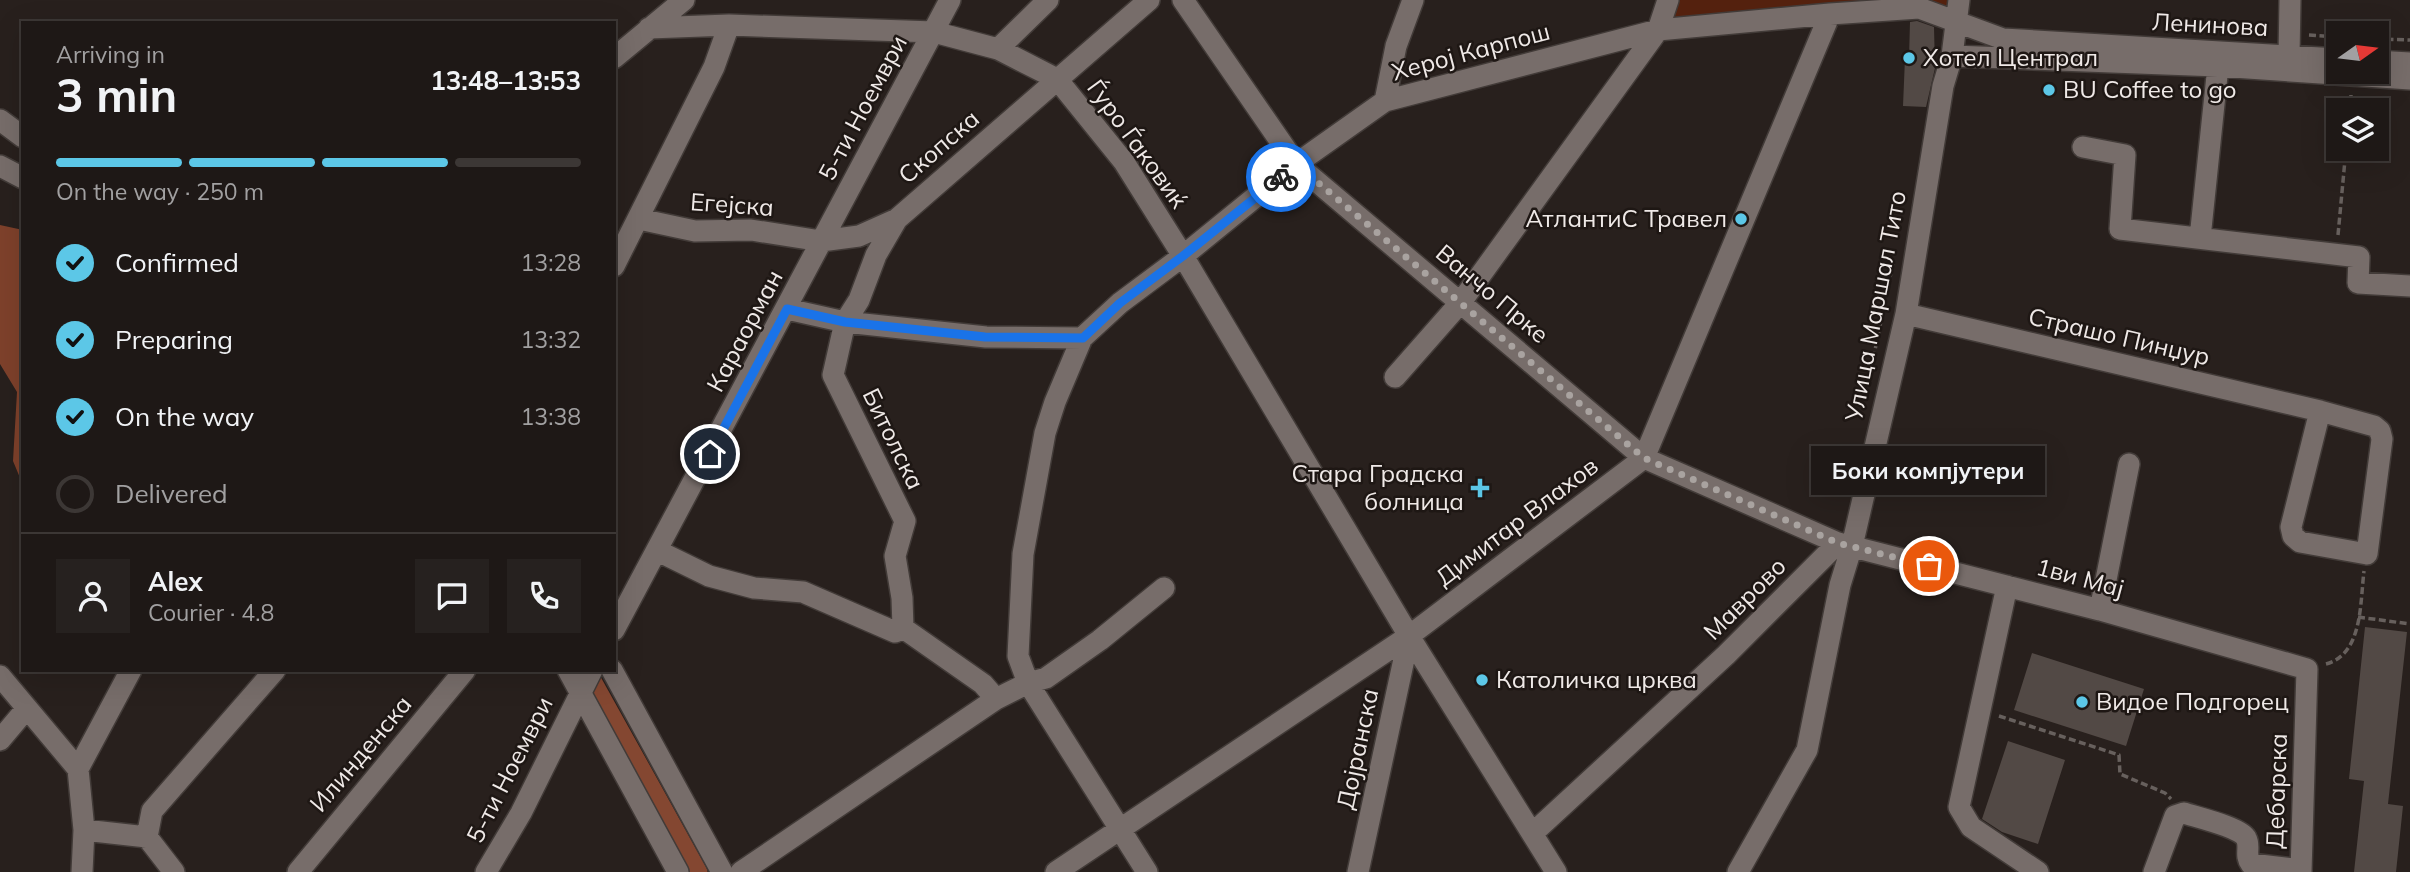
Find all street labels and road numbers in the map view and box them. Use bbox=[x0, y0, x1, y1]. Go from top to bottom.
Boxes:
street label: Ленинова bbox=[2151, 6, 2269, 42]
street label: Херој Карпош bbox=[1388, 16, 1553, 87]
street label: 5-ти Ноември bbox=[811, 30, 913, 185]
street label: Ѓуро Ѓаковиќ bbox=[1081, 73, 1194, 213]
street label: Скопска bbox=[892, 103, 985, 189]
street label: Егејска bbox=[689, 186, 775, 222]
street label: Улица Маршал Тито bbox=[1838, 188, 1912, 425]
street label: Ванчо Прке bbox=[1430, 237, 1555, 349]
street label: Караорман bbox=[700, 265, 789, 396]
street label: Страшо Пинџур bbox=[2026, 301, 2213, 371]
street label: Битолска bbox=[857, 383, 931, 494]
street label: Димитар Влахов bbox=[1429, 450, 1604, 592]
street label: Маврово bbox=[1697, 551, 1792, 646]
street label: 1ви Мај bbox=[2033, 551, 2127, 603]
street label: Дојранска bbox=[1330, 686, 1384, 812]
street label: Илинденска bbox=[303, 689, 418, 818]
street label: 5-ти Ноември bbox=[459, 691, 559, 848]
street label: Дебарска bbox=[2259, 733, 2293, 849]

